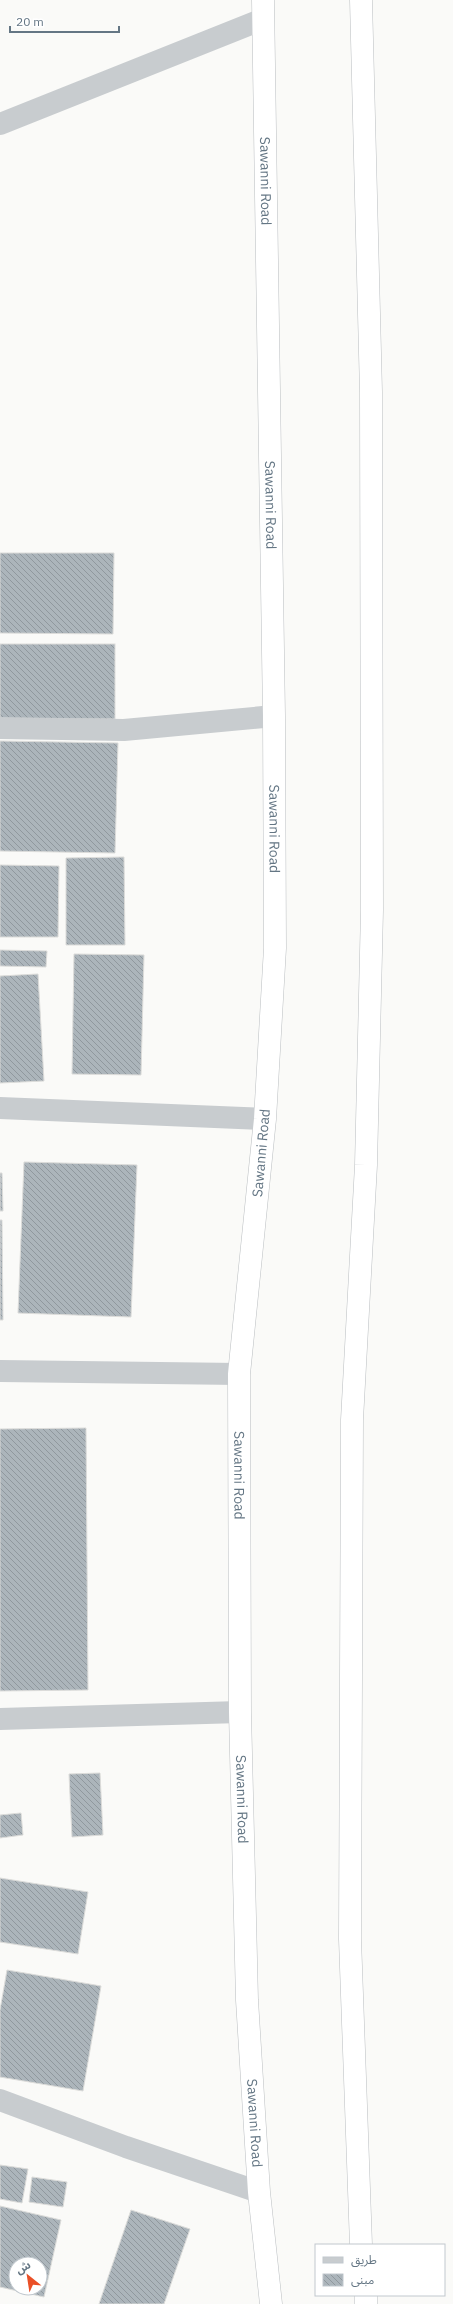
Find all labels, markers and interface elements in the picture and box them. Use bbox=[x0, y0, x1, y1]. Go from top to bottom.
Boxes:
scale bar bbox=[10, 8, 119, 34]
text: 20 m bbox=[16, 14, 44, 29]
street label: Sawanni Road bbox=[256, 137, 275, 225]
street label: Sawanni Road bbox=[261, 460, 280, 549]
street label: Sawanni Road bbox=[265, 785, 284, 873]
street label: Sawanni Road bbox=[248, 1108, 274, 1198]
street label: Sawanni Road bbox=[230, 1431, 248, 1520]
street label: Sawanni Road bbox=[232, 1755, 252, 1844]
street label: Sawanni Road bbox=[243, 2078, 266, 2168]
legend bbox=[315, 2244, 445, 2296]
text: طريق bbox=[351, 2252, 377, 2268]
north arrow bbox=[8, 2256, 48, 2296]
text: ش bbox=[13, 2258, 33, 2277]
text: مبنى bbox=[351, 2272, 374, 2287]

